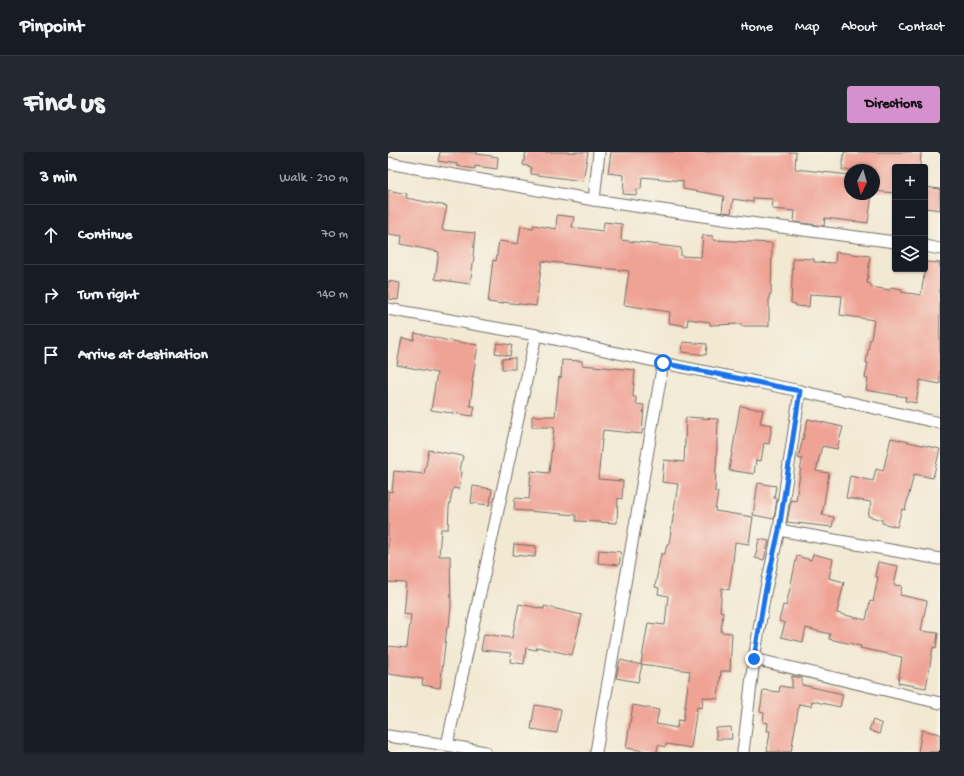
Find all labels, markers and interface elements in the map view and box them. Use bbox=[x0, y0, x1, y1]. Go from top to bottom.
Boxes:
text: Pinpoint bbox=[20, 16, 84, 39]
text: Home bbox=[741, 19, 773, 36]
text: Map bbox=[795, 19, 819, 36]
text: About bbox=[841, 19, 877, 36]
text: Contact bbox=[899, 19, 944, 36]
button: Directions bbox=[847, 86, 940, 123]
text: Find us bbox=[24, 88, 104, 121]
north arrow bbox=[844, 164, 880, 200]
map controls bbox=[892, 164, 928, 272]
button: + bbox=[892, 164, 928, 200]
text: 3 min bbox=[40, 168, 77, 188]
text: Walk · 210 m bbox=[280, 171, 348, 186]
button: − bbox=[892, 200, 928, 236]
icon: ahead bbox=[40, 224, 62, 246]
text: Continue bbox=[78, 226, 132, 244]
text: 70 m bbox=[322, 227, 348, 242]
button: layers bbox=[892, 236, 928, 272]
icon: right bbox=[40, 284, 62, 306]
text: Turn right bbox=[78, 286, 138, 304]
text: 140 m bbox=[317, 287, 348, 302]
icon: arrive bbox=[40, 344, 62, 366]
text: Arrive at destination bbox=[78, 346, 208, 364]
route start bbox=[654, 354, 672, 372]
route end bbox=[745, 650, 763, 668]

